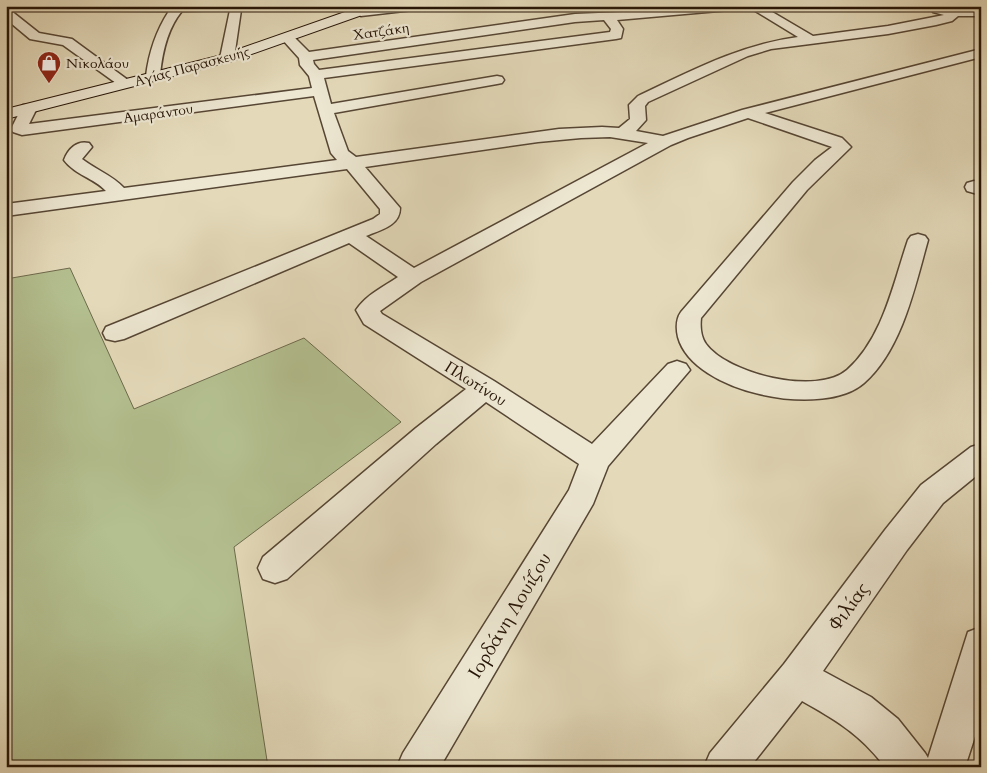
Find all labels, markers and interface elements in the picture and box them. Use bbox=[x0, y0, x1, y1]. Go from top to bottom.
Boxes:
street label: Χατζάκη bbox=[352, 18, 410, 45]
street label: Αγίας Παρασκευής bbox=[132, 42, 252, 91]
shop icon: Νικολάου bbox=[36, 50, 62, 84]
place label: Νικολάου bbox=[66, 54, 129, 73]
street label: Αμαράντου bbox=[122, 99, 194, 128]
street label: Πλωτίνου bbox=[440, 356, 511, 412]
street label: Ιορδάνη Λουίζου bbox=[462, 548, 558, 683]
street label: Φιλίας bbox=[822, 577, 875, 636]

